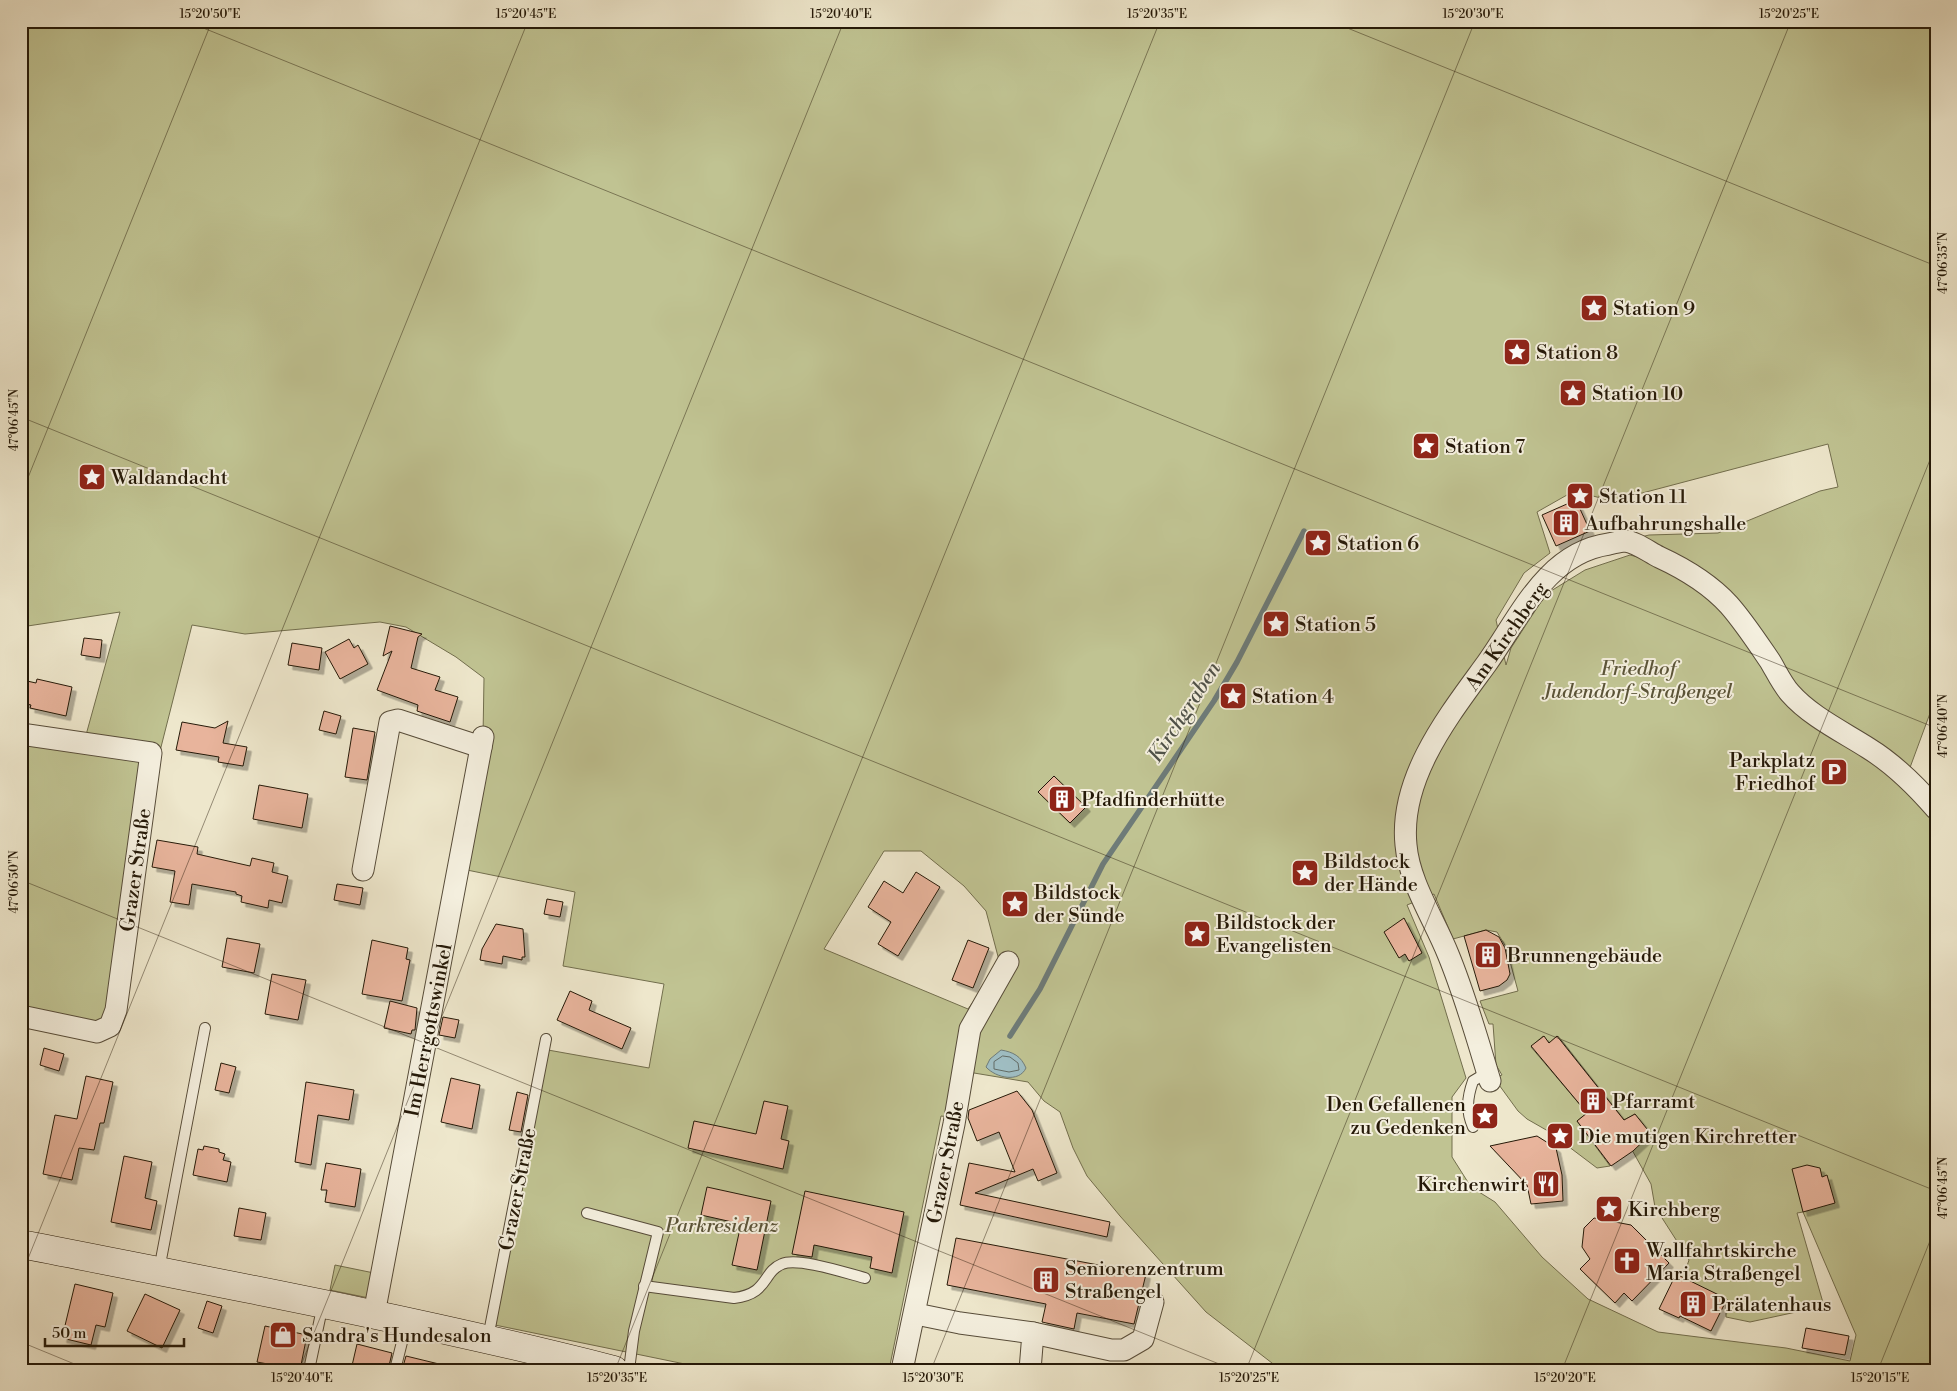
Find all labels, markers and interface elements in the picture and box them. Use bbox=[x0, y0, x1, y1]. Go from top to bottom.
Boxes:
text: 15°20'50"E bbox=[179, 7, 241, 22]
text: 15°20'45"E bbox=[496, 7, 556, 22]
text: 15°20'40"E bbox=[810, 7, 872, 22]
text: 15°20'35"E bbox=[1127, 7, 1187, 22]
text: 15°20'30"E bbox=[1442, 7, 1504, 22]
text: 15°20'25"E bbox=[1759, 7, 1819, 22]
text: 47°06'35"N bbox=[1936, 232, 1951, 294]
place icon: Station 9 bbox=[1579, 293, 1609, 323]
place label: Station 9 bbox=[1613, 297, 1695, 322]
place icon: Station 8 bbox=[1502, 337, 1532, 367]
place label: Station 8 bbox=[1536, 341, 1618, 366]
place icon: Station 10 bbox=[1558, 378, 1588, 408]
place label: Station 10 bbox=[1592, 382, 1683, 407]
text: 47°06'45"N bbox=[7, 389, 22, 451]
place icon: Station 7 bbox=[1411, 431, 1441, 461]
place label: Station 7 bbox=[1445, 435, 1525, 460]
place icon: Waldandacht bbox=[77, 462, 107, 492]
place label: Waldandacht bbox=[110, 466, 228, 491]
place icon: Station 11 bbox=[1565, 481, 1595, 511]
place label: Station 11 bbox=[1599, 485, 1687, 510]
building icon: Aufbahrungshalle bbox=[1551, 508, 1581, 538]
place label: Aufbahrungshalle bbox=[1584, 512, 1746, 537]
place icon: Station 6 bbox=[1303, 528, 1333, 558]
place label: Station 6 bbox=[1337, 532, 1419, 557]
street label: Am Kirchberg bbox=[1460, 577, 1554, 697]
place icon: Station 5 bbox=[1261, 609, 1291, 639]
place label: Station 5 bbox=[1295, 613, 1376, 638]
water label: Kirchgraben bbox=[1143, 657, 1227, 768]
park label: Friedhof Judendorf-Straßengel bbox=[1542, 657, 1733, 705]
place icon: Station 4 bbox=[1218, 681, 1248, 711]
place label: Station 4 bbox=[1252, 685, 1334, 710]
text: 47°06'40"N bbox=[1936, 694, 1951, 758]
place label: Parkplatz Friedhof bbox=[1729, 749, 1816, 797]
parking icon: Parkplatz Friedhof bbox=[1819, 757, 1849, 787]
building icon: Pfadfinderhütte bbox=[1047, 784, 1077, 814]
place label: Pfadfinderhütte bbox=[1081, 788, 1225, 813]
street label: Grazer Straße bbox=[115, 807, 158, 934]
text: 47°06'50"N bbox=[7, 850, 22, 914]
place label: Bildstock der Hände bbox=[1323, 850, 1418, 898]
place icon: Bildstock der Hände bbox=[1290, 858, 1320, 888]
place label: Bildstock der Sünde bbox=[1033, 881, 1124, 929]
place icon: Bildstock der Sünde bbox=[1000, 889, 1030, 919]
place label: Bildstock der Evangelisten bbox=[1215, 911, 1336, 959]
place icon: Bildstock der Evangelisten bbox=[1182, 919, 1212, 949]
building icon: Brunnengebäude bbox=[1473, 940, 1503, 970]
street label: Im Herrgottswinkel bbox=[400, 941, 459, 1119]
place label: Brunnengebäude bbox=[1506, 944, 1662, 969]
building icon: Pfarramt bbox=[1578, 1086, 1608, 1116]
place label: Pfarramt bbox=[1612, 1090, 1695, 1115]
place label: Den Gefallenen zu Gedenken bbox=[1326, 1093, 1466, 1141]
street label: Grazer Straße bbox=[922, 1099, 971, 1226]
place icon: Den Gefallenen zu Gedenken bbox=[1470, 1101, 1500, 1131]
place icon: Die mutigen Kirchretter bbox=[1545, 1121, 1575, 1151]
place label: Die mutigen Kirchretter bbox=[1579, 1125, 1797, 1150]
street label: Grazer Straße bbox=[494, 1126, 543, 1253]
text: 47°06'45"N bbox=[1936, 1157, 1951, 1219]
restaurant icon: Kirchenwirt bbox=[1531, 1169, 1561, 1199]
place label: Kirchenwirt bbox=[1417, 1173, 1527, 1198]
place icon: Kirchberg bbox=[1594, 1194, 1624, 1224]
place label: Kirchberg bbox=[1628, 1198, 1720, 1223]
park label: Parkresidenz bbox=[664, 1214, 779, 1239]
place label: Wallfahrtskirche Maria Straßengel bbox=[1645, 1239, 1800, 1287]
church icon: Wallfahrtskirche Maria Straßengel bbox=[1612, 1246, 1642, 1276]
place label: Seniorenzentrum Straßengel bbox=[1065, 1257, 1224, 1305]
building icon: Seniorenzentrum Straßengel bbox=[1031, 1265, 1061, 1295]
building icon: Prälatenhaus bbox=[1678, 1289, 1708, 1319]
place label: Prälatenhaus bbox=[1712, 1293, 1832, 1318]
scale bar bbox=[45, 1316, 184, 1348]
shop icon: Sandra's Hundesalon bbox=[268, 1320, 298, 1350]
text: 50 m bbox=[52, 1324, 86, 1343]
place label: Sandra's Hundesalon bbox=[302, 1324, 492, 1349]
text: 15°20'40"E bbox=[271, 1371, 333, 1386]
text: 15°20'35"E bbox=[587, 1371, 647, 1386]
text: 15°20'30"E bbox=[902, 1371, 964, 1386]
text: 15°20'25"E bbox=[1219, 1371, 1279, 1386]
text: 15°20'20"E bbox=[1534, 1371, 1596, 1386]
text: 15°20'15"E bbox=[1851, 1371, 1909, 1386]

